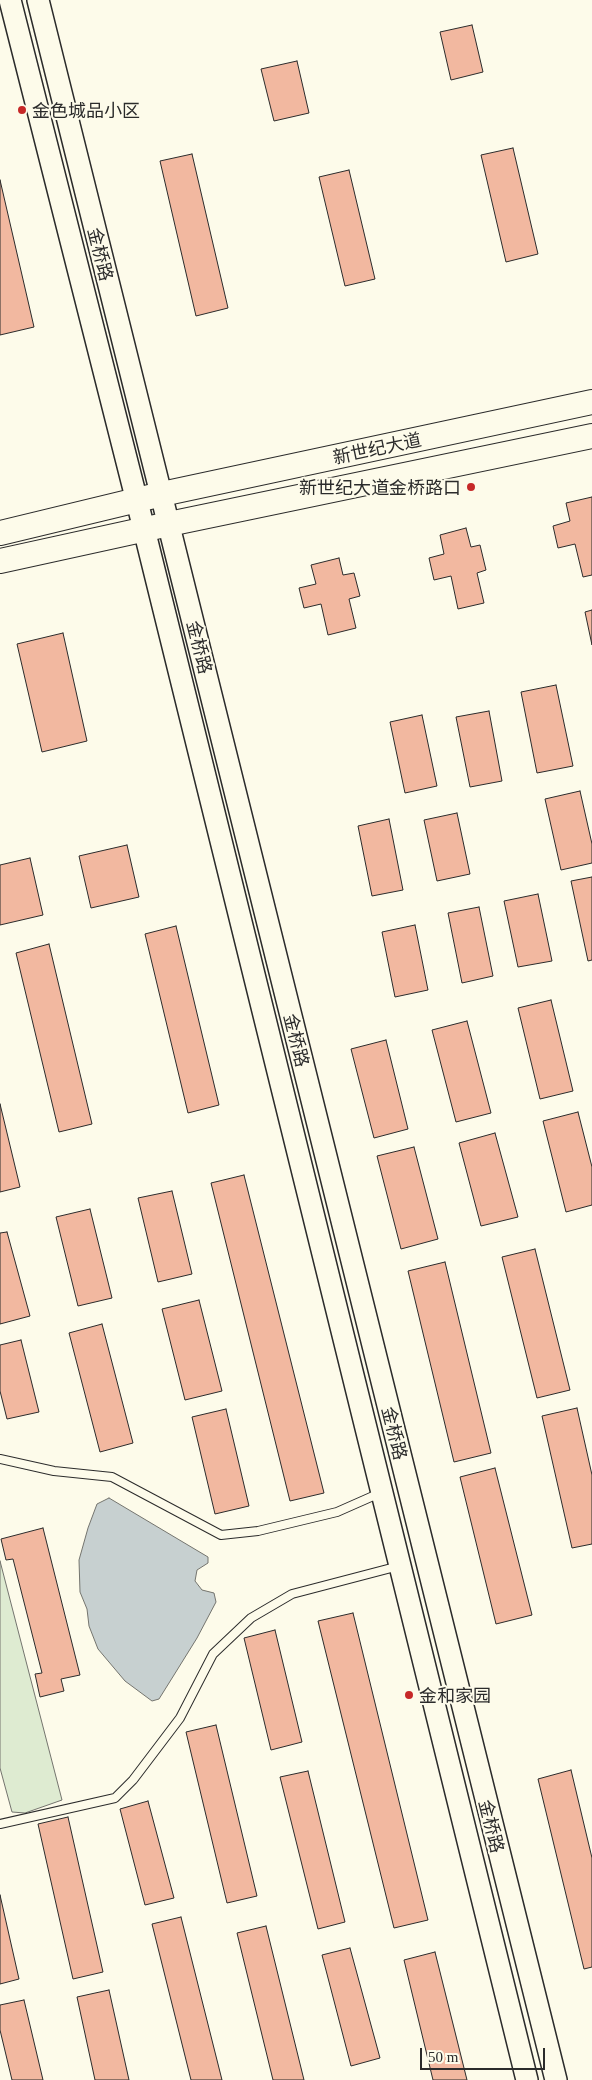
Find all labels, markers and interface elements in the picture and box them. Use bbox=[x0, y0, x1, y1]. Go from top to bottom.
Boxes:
place label: 金色城品小区 bbox=[32, 99, 140, 121]
marker: 金色城品小区 bbox=[16, 104, 28, 116]
street label: 金桥路 bbox=[84, 225, 118, 283]
street label: 新世纪大道 bbox=[331, 428, 423, 468]
place label: 新世纪大道金桥路口 bbox=[299, 476, 461, 498]
marker: 新世纪大道金桥路口 bbox=[465, 481, 477, 493]
street label: 金桥路 bbox=[183, 618, 217, 676]
street label: 金桥路 bbox=[280, 1011, 314, 1069]
street label: 金桥路 bbox=[378, 1404, 412, 1462]
place label: 金和家园 bbox=[419, 1684, 491, 1706]
marker: 金和家园 bbox=[403, 1689, 415, 1701]
street label: 金桥路 bbox=[475, 1797, 509, 1855]
scale bar bbox=[422, 2038, 547, 2070]
text: 50 m bbox=[428, 2049, 458, 2065]

